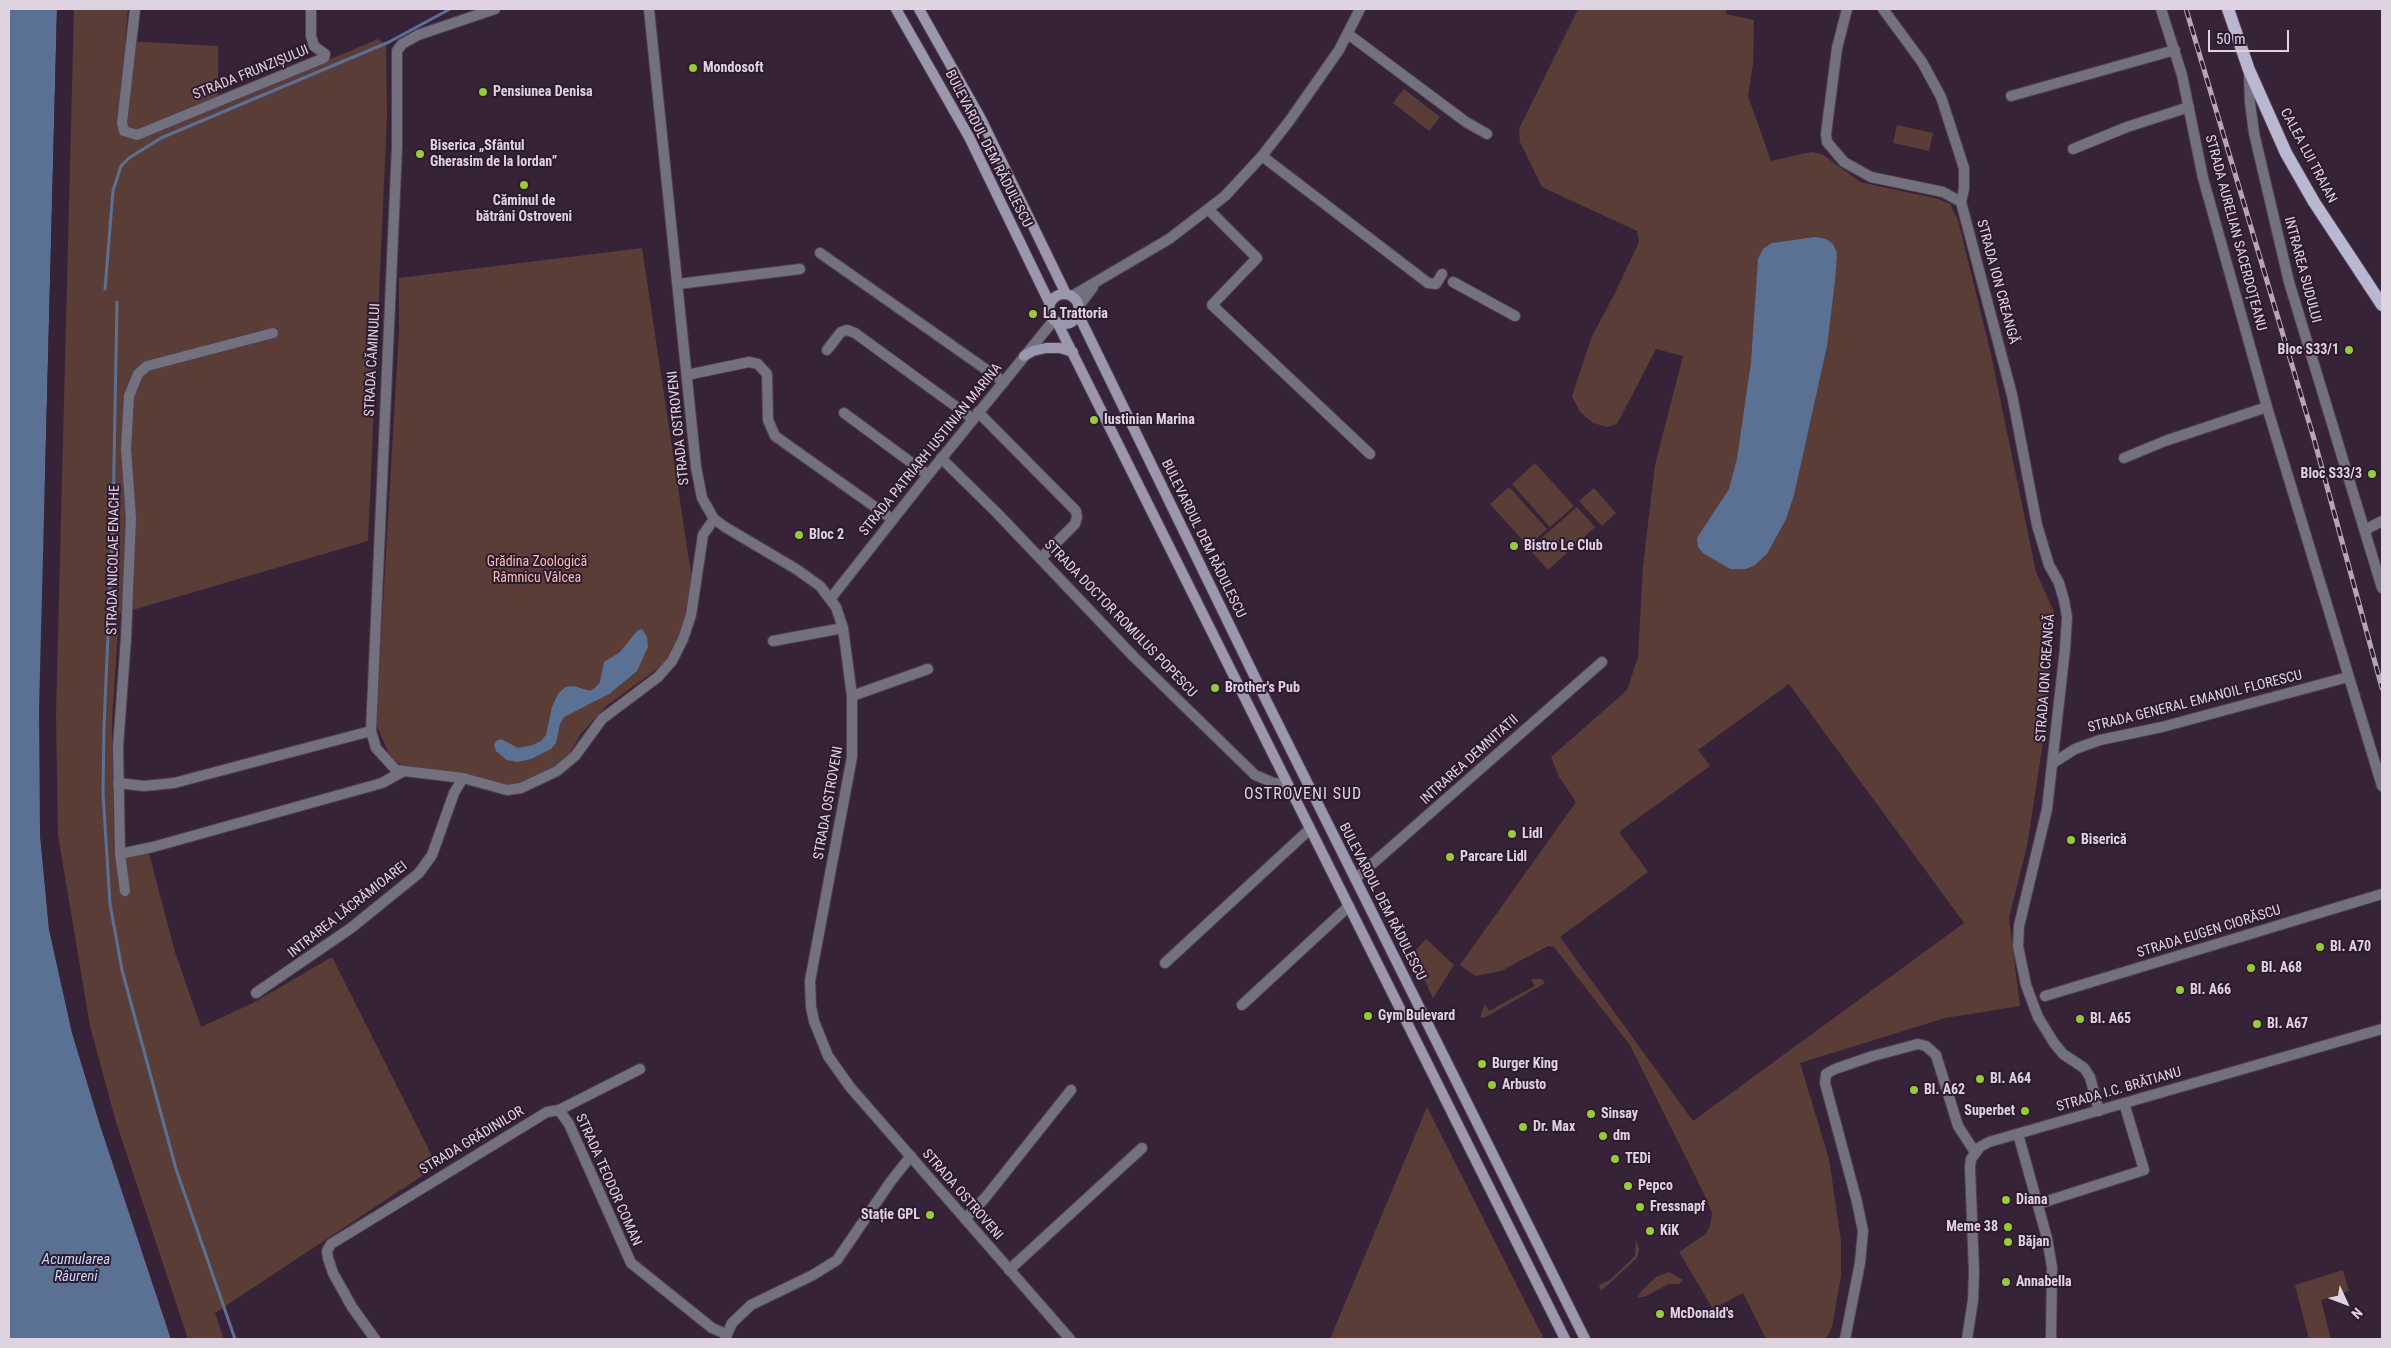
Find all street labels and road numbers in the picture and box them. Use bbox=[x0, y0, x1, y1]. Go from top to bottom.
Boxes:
street label: STRADA FRUNZIȘULUI bbox=[191, 42, 311, 104]
street label: BULEVARDUL DEM RĂDULESCU bbox=[941, 67, 1035, 231]
street label: CALEA LUI TRAIAN bbox=[2276, 106, 2340, 206]
street label: STRADA AURELIAN SACERDOȚEANU bbox=[2201, 133, 2269, 333]
street label: INTRAREA SUDULUI bbox=[2280, 215, 2324, 325]
street label: STRADA ION CREANGĂ bbox=[1972, 218, 2022, 346]
street label: STRADA CĂMINULUI bbox=[362, 303, 384, 417]
street label: STRADA PATRIARH IUSTINIAN MARINA bbox=[856, 360, 1006, 540]
street label: STRADA OSTROVENI bbox=[665, 370, 693, 486]
street label: BULEVARDUL DEM RĂDULESCU bbox=[1157, 457, 1249, 621]
street label: STRADA NICOLAE ENACHE bbox=[104, 485, 124, 635]
street label: STRADA DOCTOR ROMULUS POPESCU bbox=[1040, 537, 1200, 701]
street label: STRADA ION CREANGĂ bbox=[2033, 613, 2059, 743]
street label: STRADA GENERAL EMANOIL FLORESCU bbox=[2086, 667, 2304, 737]
street label: INTRAREA DEMNITATII bbox=[1417, 712, 1523, 808]
street label: STRADA OSTROVENI bbox=[811, 745, 847, 861]
street label: BULEVARDUL DEM RĂDULESCU bbox=[1335, 820, 1429, 984]
street label: INTRAREA LĂCRĂMIOAREI bbox=[285, 858, 411, 962]
street label: STRADA EUGEN CIORĂSCU bbox=[2135, 902, 2283, 962]
street label: STRADA I.C. BRĂTIANU bbox=[2055, 1064, 2183, 1116]
street label: STRADA GRĂDINILOR bbox=[417, 1103, 527, 1179]
street label: STRADA TEODOR COMAN bbox=[571, 1111, 645, 1249]
street label: STRADA OSTROVENI bbox=[918, 1146, 1006, 1244]

